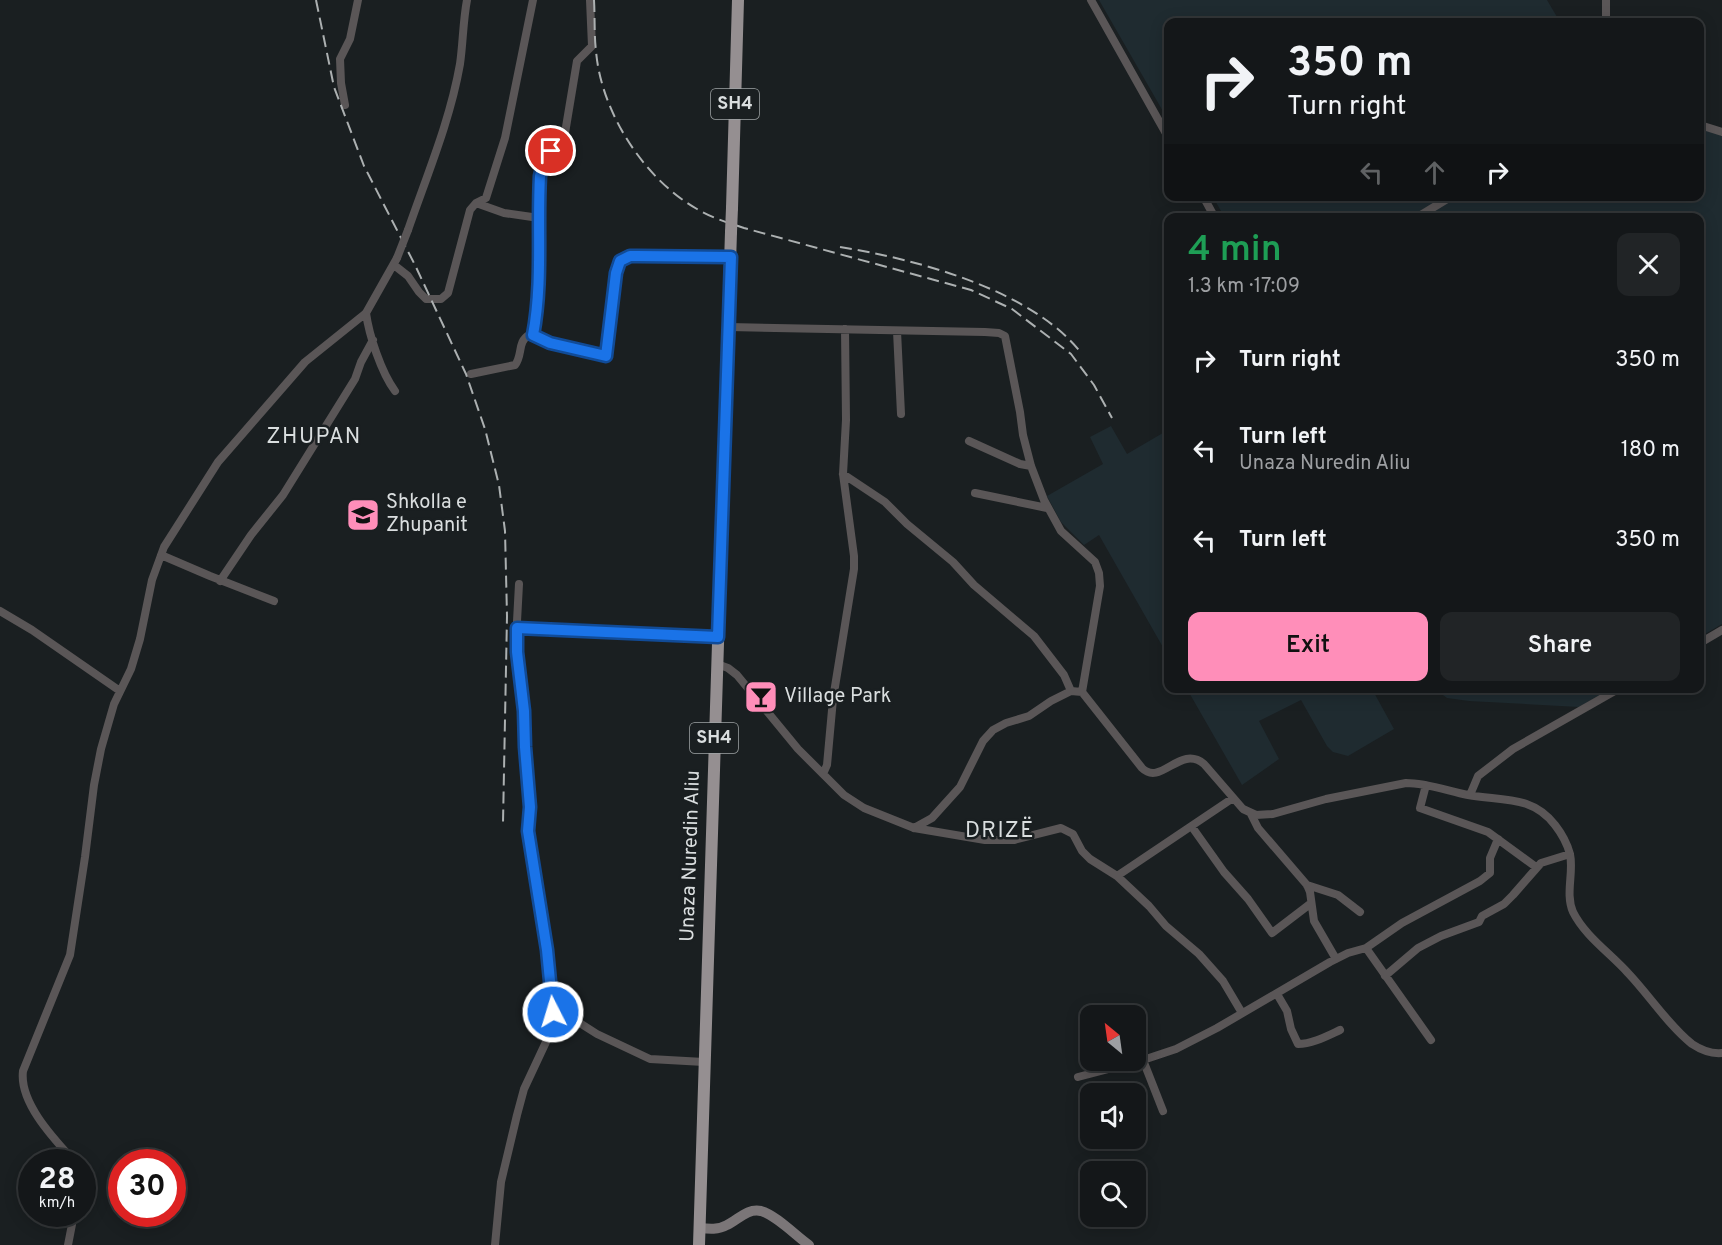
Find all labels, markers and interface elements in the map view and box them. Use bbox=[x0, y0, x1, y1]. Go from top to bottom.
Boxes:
text: 350 m bbox=[1287, 38, 1413, 91]
icon: right bbox=[1188, 42, 1266, 120]
road number: SH4 bbox=[711, 89, 759, 119]
text: Turn right bbox=[1287, 90, 1406, 124]
pin bbox=[525, 125, 576, 176]
icon: arrive bbox=[534, 134, 567, 167]
icon: left bbox=[1355, 156, 1388, 189]
icon: ahead bbox=[1418, 156, 1451, 189]
icon: right bbox=[1481, 156, 1514, 189]
text: 4 min bbox=[1188, 228, 1282, 274]
button: close bbox=[1617, 233, 1680, 296]
text: 1.3 km · 17:09 bbox=[1188, 274, 1300, 300]
icon: right bbox=[1188, 344, 1221, 377]
text: Turn right bbox=[1239, 347, 1341, 374]
text: 350 m bbox=[1615, 347, 1680, 374]
district label: ZHUPAN bbox=[266, 424, 362, 451]
text: Turn left bbox=[1239, 424, 1327, 451]
icon: left bbox=[1188, 434, 1221, 467]
text: 180 m bbox=[1621, 437, 1680, 464]
text: Unaza Nuredin Aliu bbox=[1239, 451, 1411, 477]
place label: Shkolla e Zhupanit bbox=[386, 490, 468, 539]
school or university icon: Shkolla e Zhupanit bbox=[345, 497, 381, 533]
icon: left bbox=[1188, 524, 1221, 557]
text: Turn left bbox=[1239, 527, 1327, 554]
text: 350 m bbox=[1615, 527, 1680, 554]
button: Exit bbox=[1188, 612, 1428, 681]
button: Share bbox=[1440, 612, 1680, 681]
bar icon: Village Park bbox=[743, 679, 779, 715]
place label: Village Park bbox=[784, 684, 891, 710]
road number: SH4 bbox=[690, 723, 738, 753]
street label: Unaza Nuredin Aliu bbox=[675, 770, 707, 942]
district label: DRIZË bbox=[965, 816, 1035, 845]
position arrow bbox=[521, 980, 585, 1044]
north arrow bbox=[1080, 1005, 1146, 1071]
map controls bbox=[1080, 1005, 1146, 1227]
button: sound bbox=[1080, 1083, 1146, 1149]
speed limit sign: 30 bbox=[108, 1149, 186, 1227]
button: search bbox=[1080, 1161, 1146, 1227]
text: 28 bbox=[38, 1162, 76, 1199]
text: km/h bbox=[39, 1194, 75, 1213]

